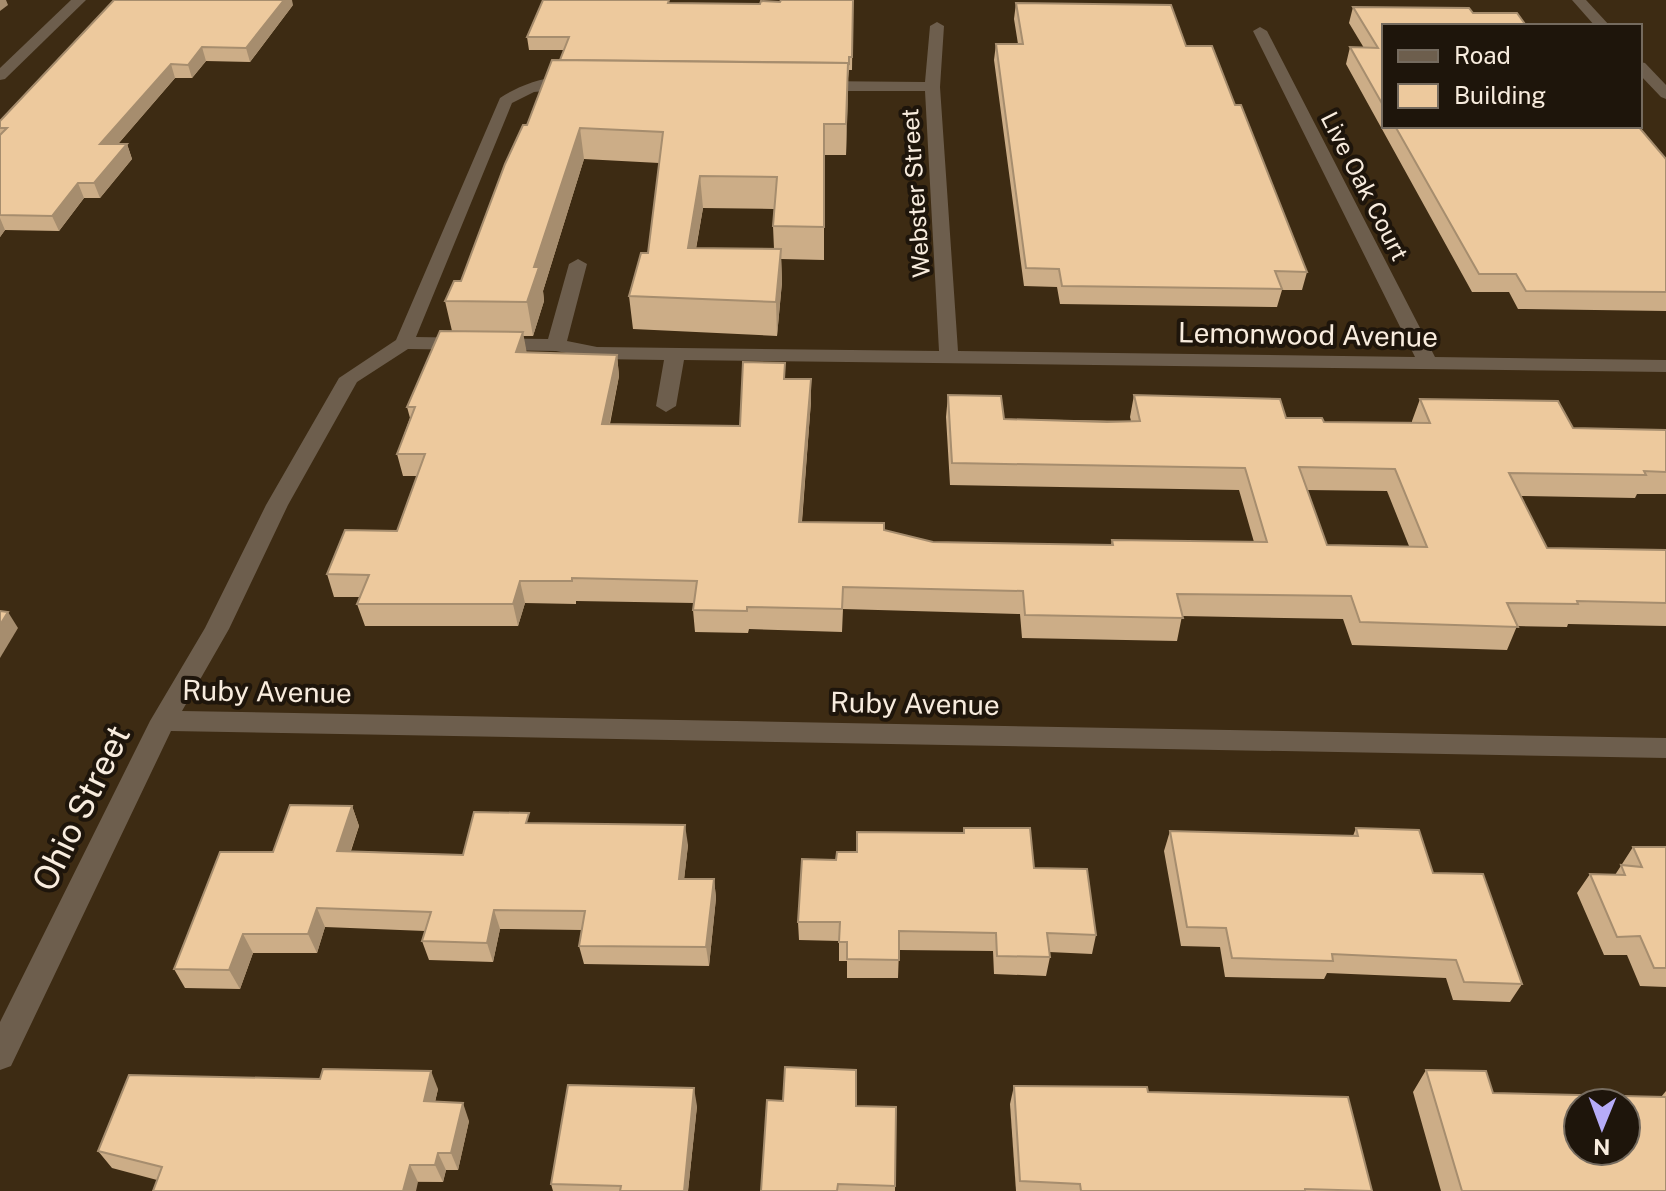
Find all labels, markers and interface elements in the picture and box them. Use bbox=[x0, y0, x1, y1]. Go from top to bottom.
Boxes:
legend bbox=[1382, 24, 1642, 128]
text: Road bbox=[1454, 41, 1511, 69]
text: Building bbox=[1454, 81, 1546, 109]
street label: Live Oak Court bbox=[1315, 107, 1415, 265]
street label: Webster Street bbox=[895, 108, 935, 278]
street label: Lemonwood Avenue bbox=[1178, 315, 1438, 353]
street label: Ruby Avenue bbox=[182, 673, 352, 709]
street label: Ruby Avenue bbox=[830, 685, 1000, 721]
street label: Ohio Street bbox=[24, 719, 138, 897]
north arrow bbox=[1562, 1087, 1642, 1167]
text: N bbox=[1593, 1134, 1610, 1160]

